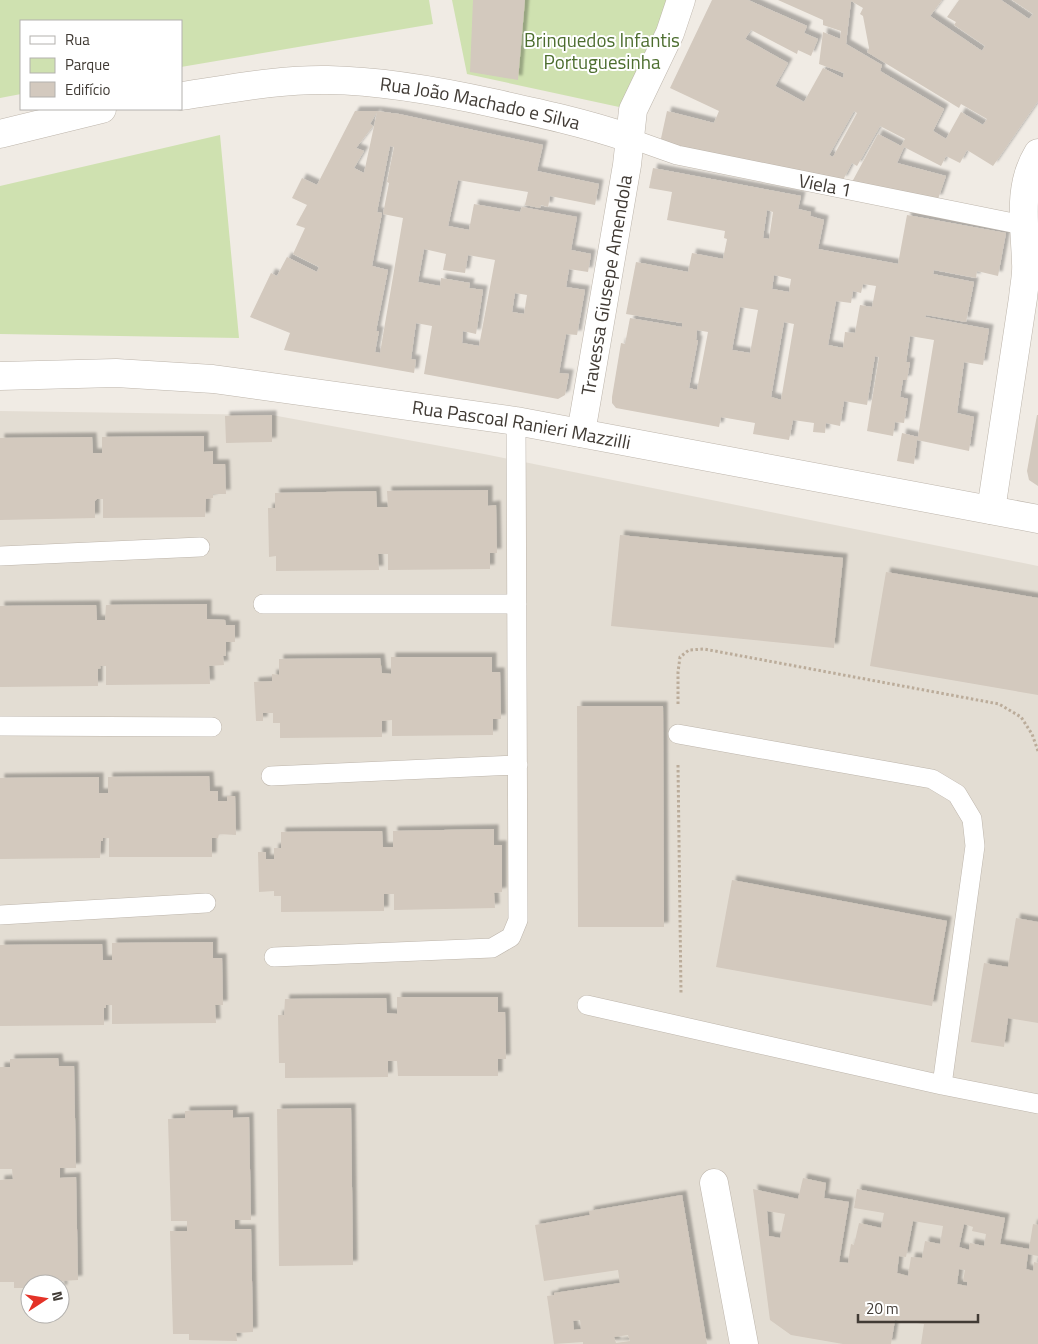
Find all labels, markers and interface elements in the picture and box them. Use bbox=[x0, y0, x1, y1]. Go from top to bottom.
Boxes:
legend bbox=[20, 20, 182, 110]
park label: Brinquedos Infantis Portuguesinha bbox=[524, 25, 680, 76]
text: Rua bbox=[65, 28, 90, 51]
text: Parque bbox=[65, 53, 110, 76]
street label: Rua João Machado e Silva bbox=[378, 68, 584, 137]
text: Edifício bbox=[65, 78, 110, 101]
street label: Viela 1 bbox=[796, 165, 854, 204]
street label: Travessa Giusepe Amendola bbox=[573, 172, 639, 398]
street label: Rua Pascoal Ranieri Mazzilli bbox=[410, 392, 633, 456]
north arrow bbox=[20, 1274, 70, 1324]
text: N bbox=[47, 1289, 69, 1303]
scale bar bbox=[858, 1292, 978, 1324]
text: 20 m bbox=[866, 1297, 899, 1320]

